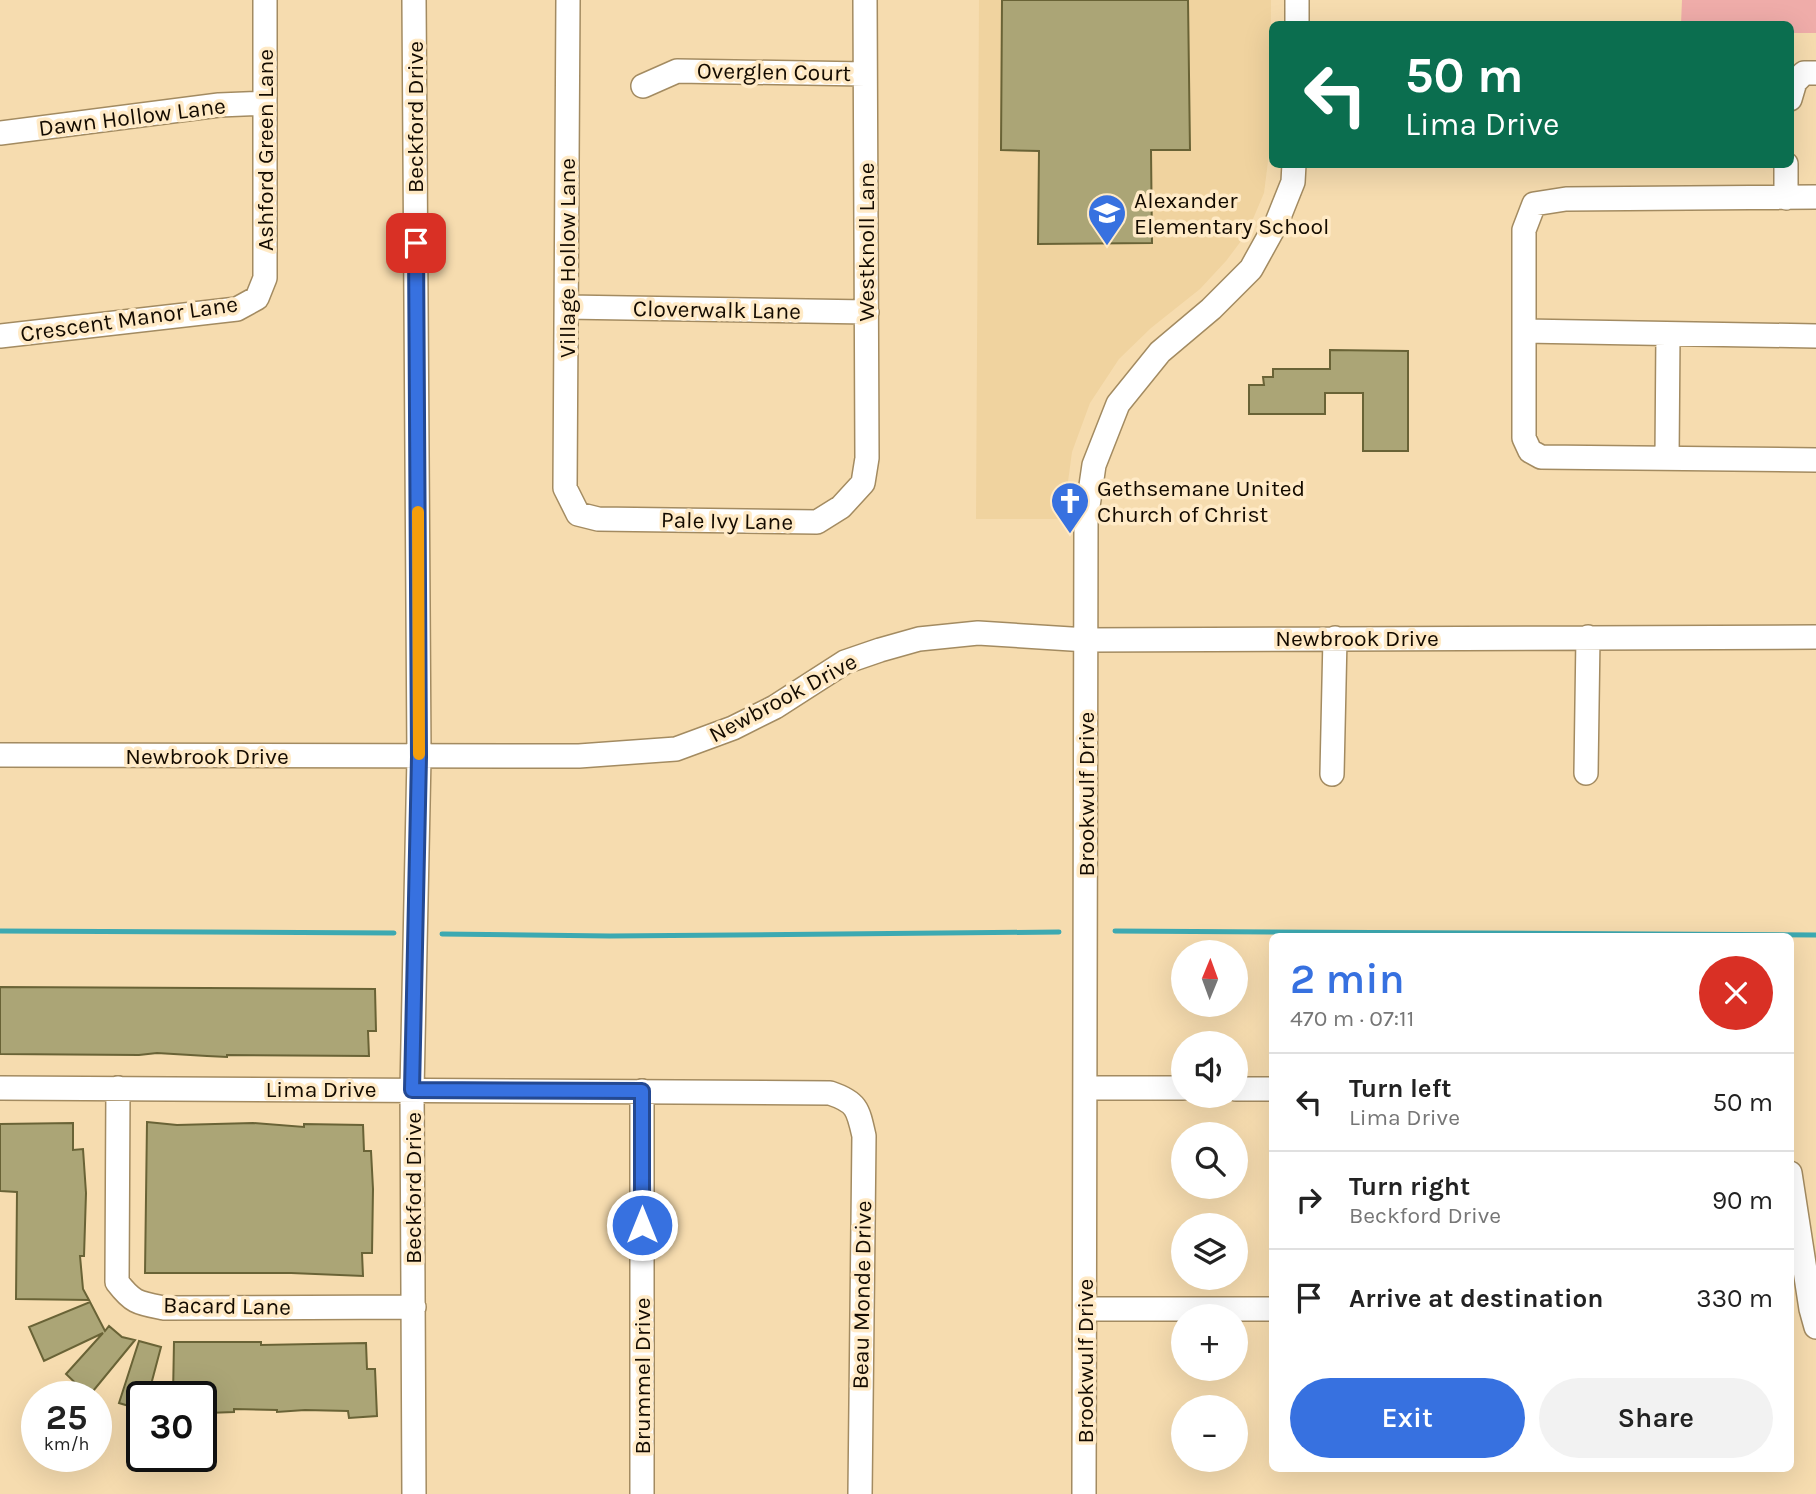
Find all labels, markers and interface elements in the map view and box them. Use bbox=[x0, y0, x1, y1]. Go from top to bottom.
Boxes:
street label: Beckford Drive bbox=[402, 41, 429, 193]
text: 50 m bbox=[1405, 47, 1523, 104]
street label: Ashford Green Lane bbox=[252, 49, 279, 251]
icon: left bbox=[1290, 49, 1381, 140]
street label: Overglen Court bbox=[697, 57, 852, 87]
street label: Dawn Hollow Lane bbox=[37, 92, 227, 142]
text: Lima Drive bbox=[1405, 106, 1559, 143]
street label: Village Hollow Lane bbox=[554, 158, 581, 358]
street label: Westknoll Lane bbox=[853, 162, 880, 322]
place label: Alexander Elementary School bbox=[1134, 187, 1329, 240]
school or university icon: Alexander Elementary School bbox=[1086, 192, 1128, 247]
pin bbox=[386, 213, 446, 273]
icon: arrive bbox=[397, 224, 435, 262]
street label: Crescent Manor Lane bbox=[18, 290, 240, 348]
street label: Cloverwalk Lane bbox=[633, 295, 801, 325]
place label: Gethsemane United Church of Christ bbox=[1097, 475, 1305, 528]
church icon: Gethsemane United Church of Christ bbox=[1049, 480, 1091, 535]
street label: Pale Ivy Lane bbox=[661, 506, 793, 536]
street label: Newbrook Drive bbox=[1275, 625, 1439, 652]
street label: Newbrook Drive bbox=[705, 648, 861, 748]
street label: Brookwulf Drive bbox=[1073, 712, 1100, 876]
street label: Newbrook Drive bbox=[125, 743, 289, 770]
north arrow bbox=[1171, 940, 1248, 1017]
map controls bbox=[1171, 940, 1248, 1472]
text: 2 min bbox=[1290, 954, 1405, 1004]
button: close bbox=[1699, 956, 1773, 1030]
text: 470 m · 07:11 bbox=[1290, 1005, 1414, 1032]
button: sound bbox=[1171, 1031, 1248, 1108]
text: Turn left bbox=[1349, 1073, 1451, 1104]
street label: Lima Drive bbox=[266, 1076, 376, 1103]
icon: left bbox=[1290, 1083, 1328, 1121]
text: 50 m bbox=[1712, 1087, 1773, 1118]
text: Lima Drive bbox=[1349, 1104, 1460, 1131]
street label: Beckford Drive bbox=[400, 1112, 427, 1264]
button: search bbox=[1171, 1122, 1248, 1199]
text: Turn right bbox=[1349, 1171, 1470, 1202]
icon: right bbox=[1290, 1181, 1328, 1219]
text: 90 m bbox=[1712, 1185, 1773, 1216]
position arrow bbox=[605, 1188, 679, 1262]
street label: Beau Monde Drive bbox=[847, 1200, 877, 1390]
text: Beckford Drive bbox=[1349, 1202, 1501, 1229]
button: layers bbox=[1171, 1213, 1248, 1290]
street label: Brookwulf Drive bbox=[1072, 1279, 1099, 1443]
icon: arrive bbox=[1290, 1279, 1328, 1317]
text: Arrive at destination bbox=[1349, 1283, 1603, 1314]
text: 330 m bbox=[1696, 1283, 1773, 1314]
street label: Bacard Lane bbox=[163, 1291, 291, 1321]
street label: Brummel Drive bbox=[629, 1298, 656, 1455]
button: + bbox=[1171, 1304, 1248, 1381]
button: Exit bbox=[1290, 1378, 1525, 1458]
button: Share bbox=[1539, 1378, 1773, 1458]
speed limit sign: 30 bbox=[126, 1381, 217, 1472]
button: − bbox=[1171, 1395, 1248, 1472]
text: 25 bbox=[46, 1397, 87, 1438]
text: km/h bbox=[44, 1433, 89, 1455]

